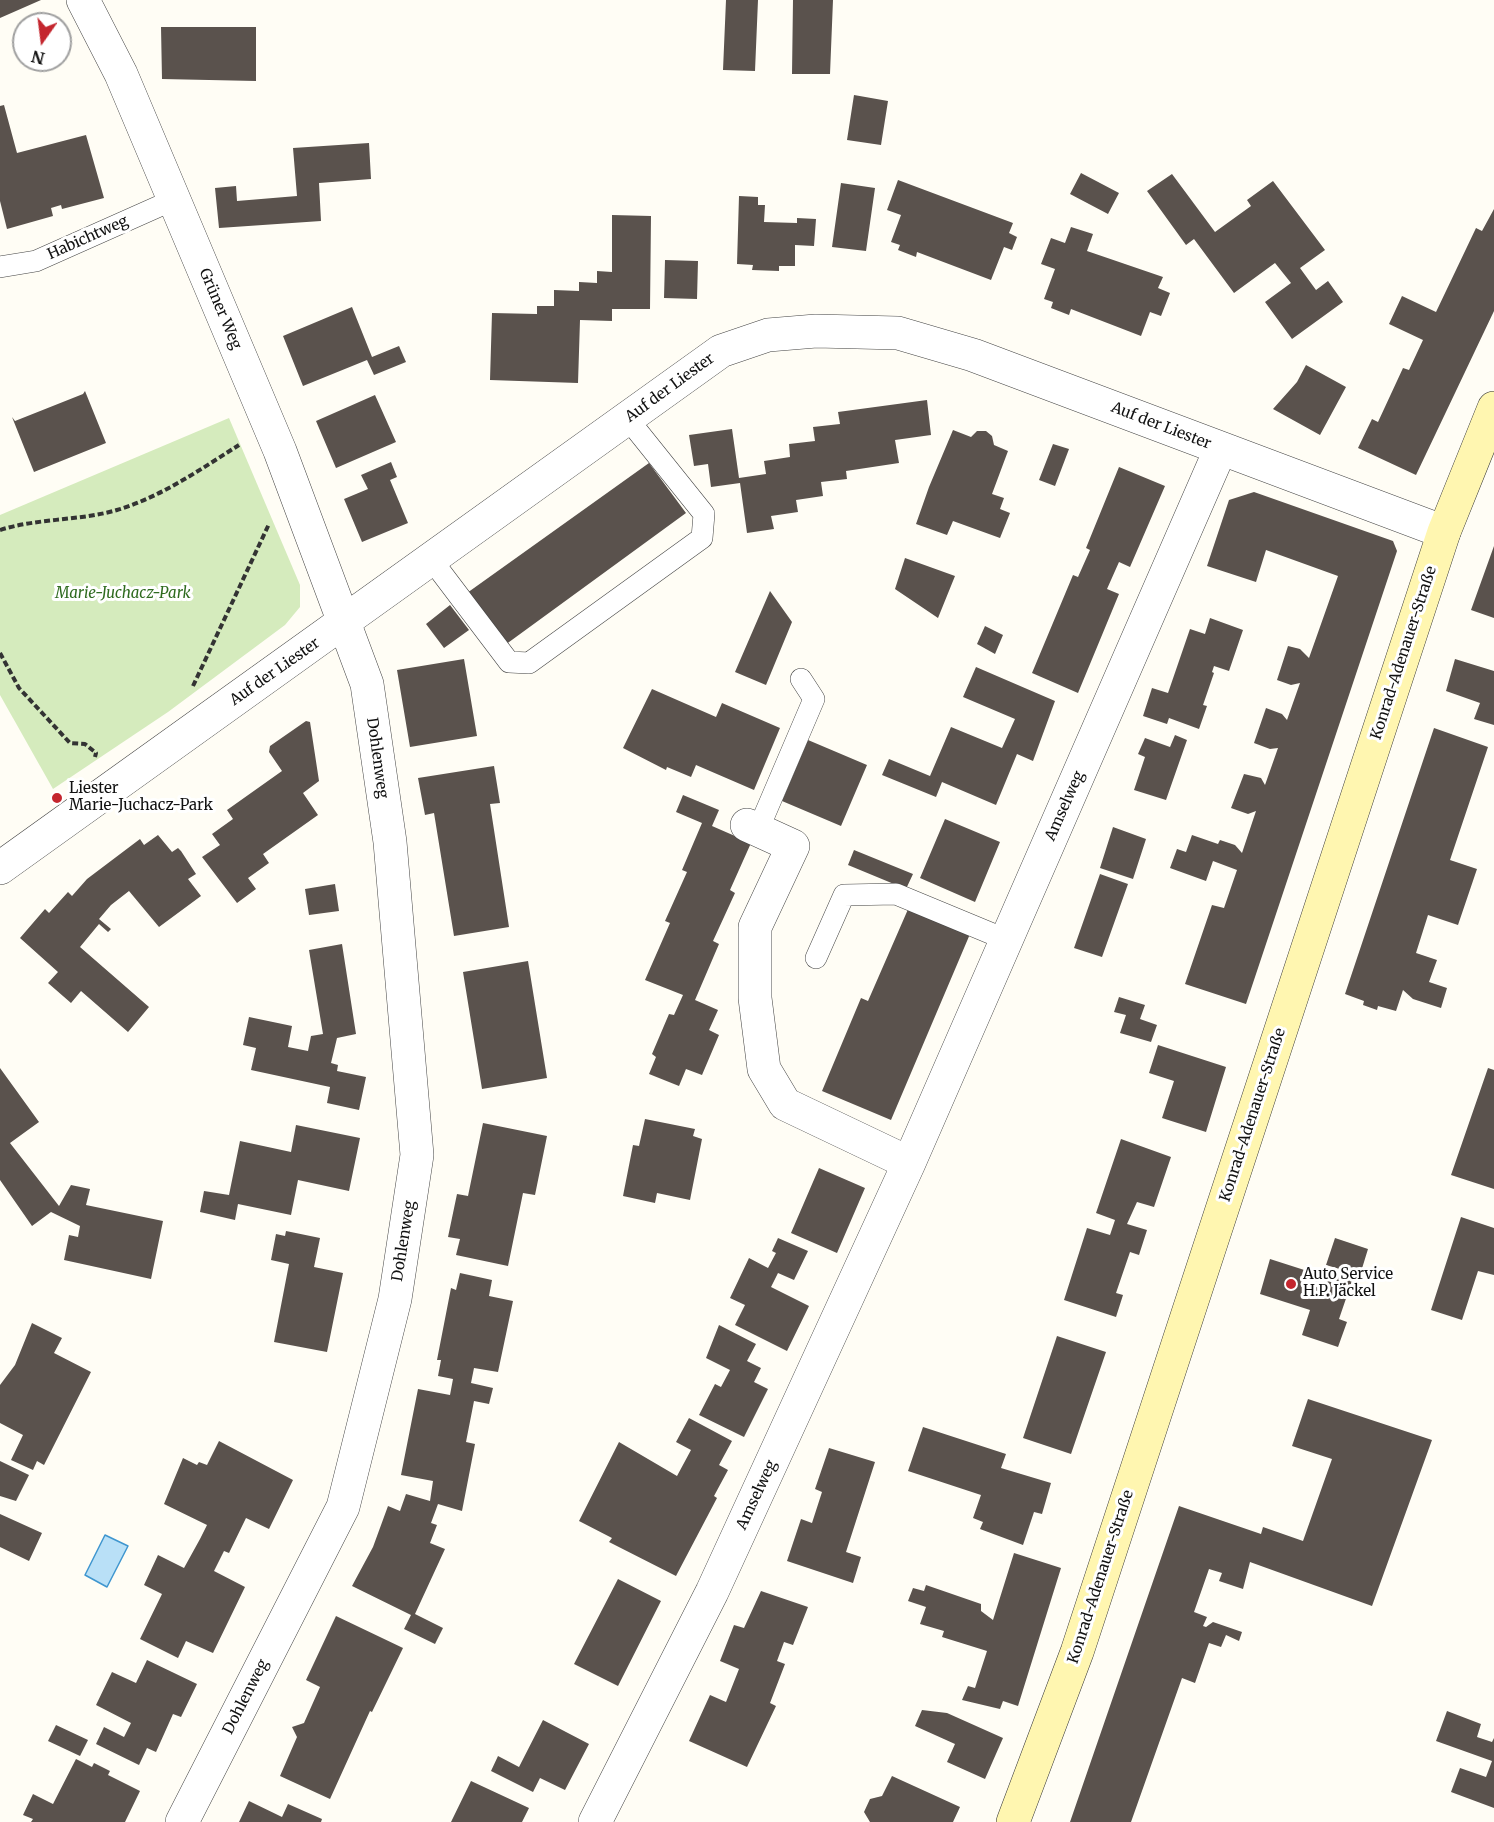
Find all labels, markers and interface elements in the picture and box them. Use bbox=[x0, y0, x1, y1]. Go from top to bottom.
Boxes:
north arrow bbox=[12, 12, 72, 72]
text: N bbox=[30, 46, 47, 69]
street label: Habichtweg bbox=[45, 212, 131, 264]
street label: Grüner Weg bbox=[195, 266, 245, 352]
street label: Auf der Liester bbox=[622, 350, 718, 426]
street label: Auf der Liester bbox=[1109, 399, 1213, 453]
street label: Konrad-Adenauer-Straße bbox=[1367, 564, 1441, 742]
park label: Marie-Juchacz-Park bbox=[55, 585, 191, 603]
street label: Auf der Liester bbox=[227, 634, 323, 710]
street label: Dohlenweg bbox=[362, 716, 392, 800]
street label: Amselweg bbox=[1042, 768, 1088, 844]
place label: Liester Marie-Juchacz-Park bbox=[69, 780, 213, 815]
marker: Liester Marie-Juchacz-Park bbox=[50, 791, 64, 805]
street label: Konrad-Adenauer-Straße bbox=[1216, 1026, 1290, 1204]
street label: Dohlenweg bbox=[389, 1199, 419, 1283]
place label: Auto Service H.P. Jäckel bbox=[1303, 1266, 1393, 1301]
marker: Auto Service H.P. Jäckel bbox=[1284, 1277, 1298, 1291]
street label: Amselweg bbox=[733, 1457, 781, 1533]
street label: Konrad-Adenauer-Straße bbox=[1064, 1488, 1138, 1666]
street label: Dohlenweg bbox=[219, 1657, 273, 1737]

